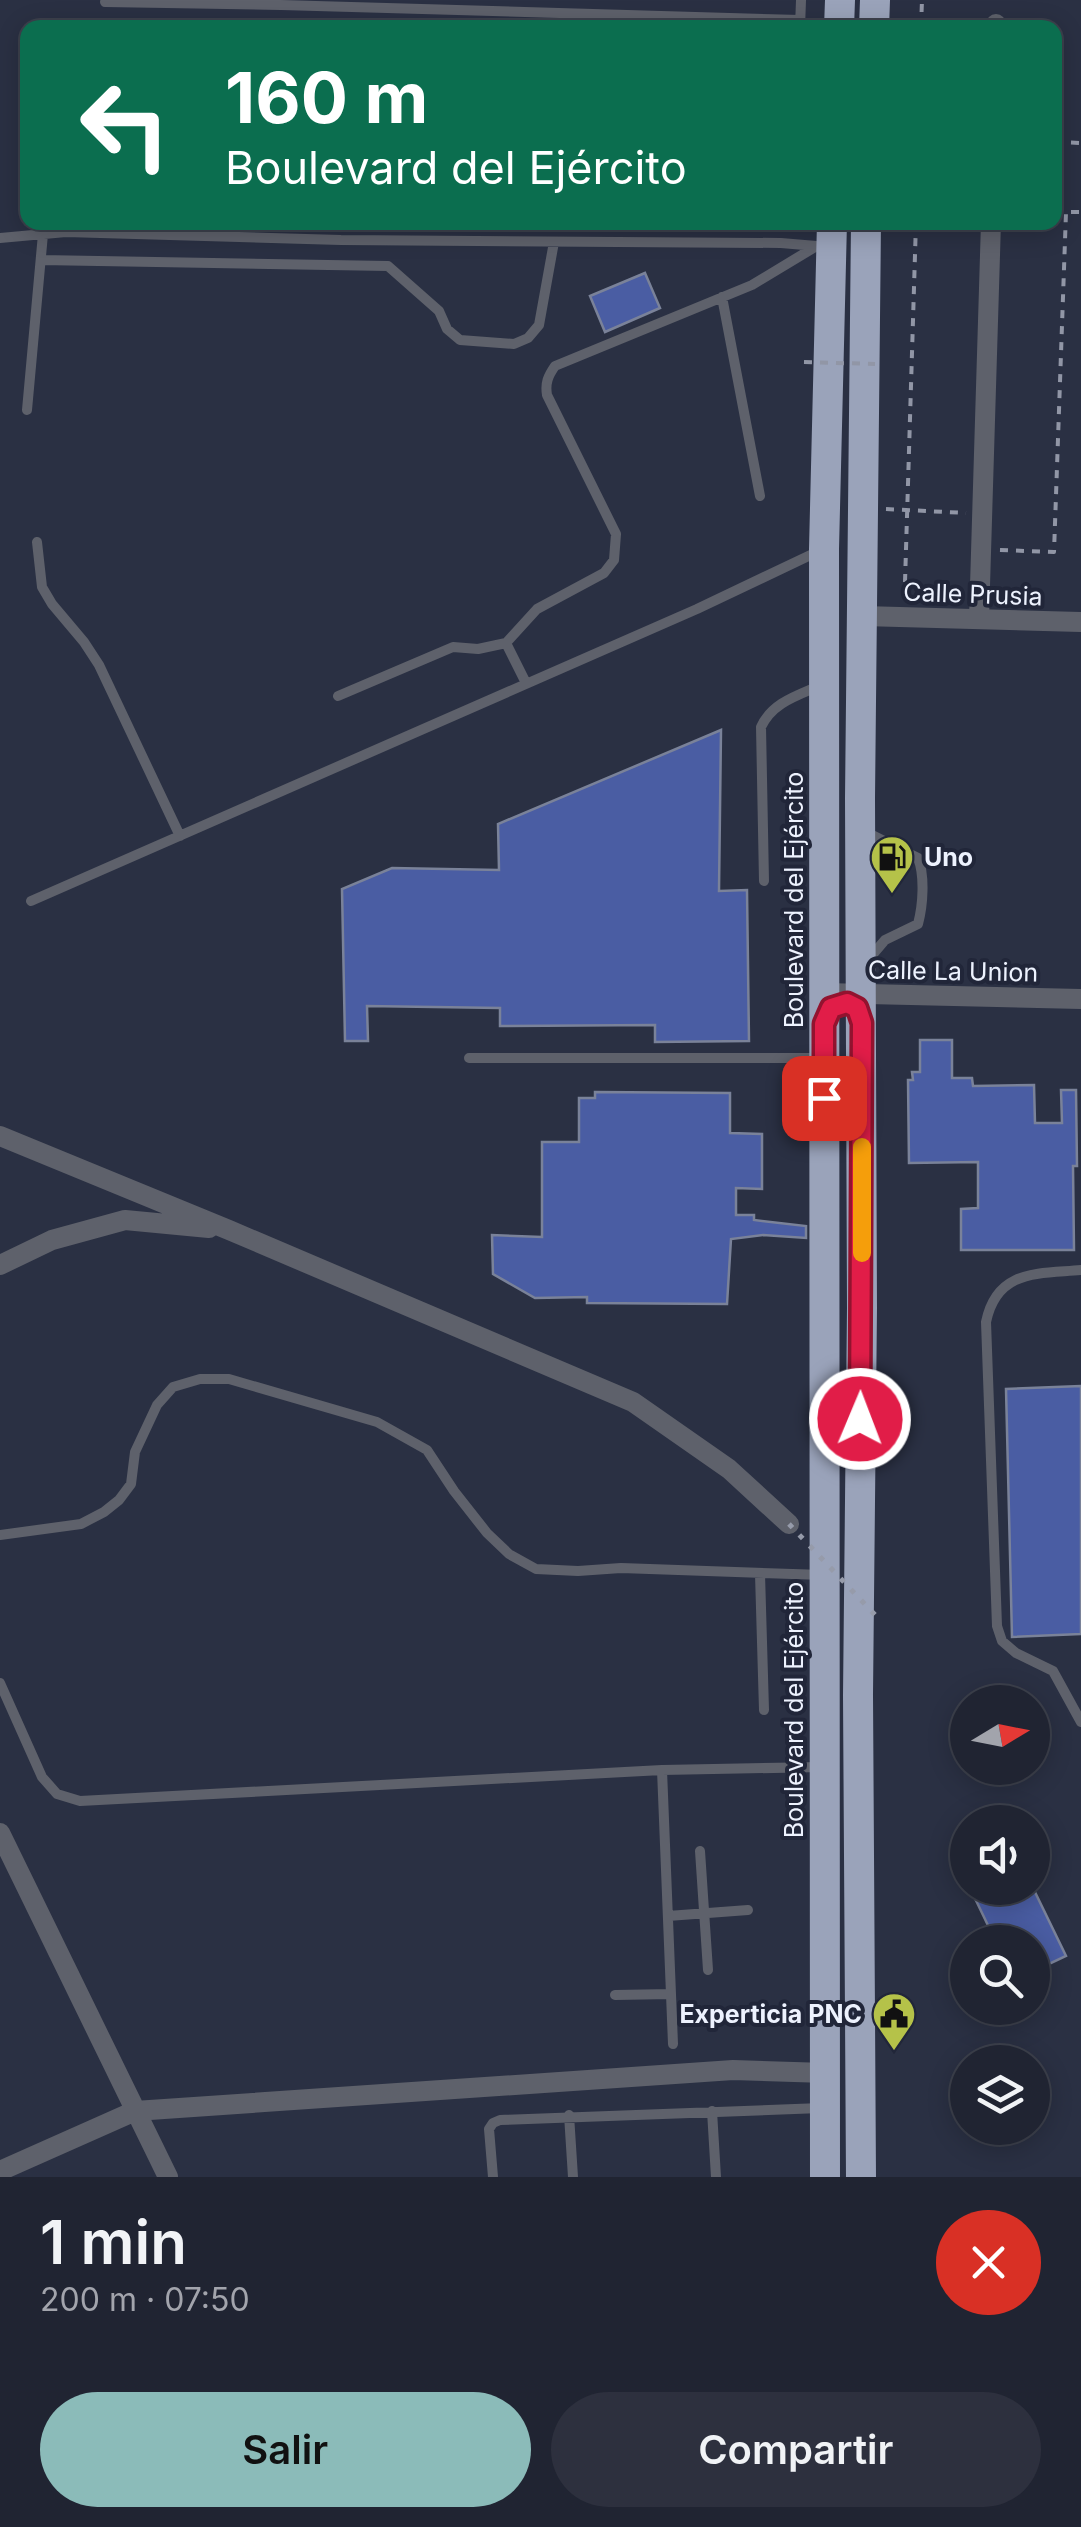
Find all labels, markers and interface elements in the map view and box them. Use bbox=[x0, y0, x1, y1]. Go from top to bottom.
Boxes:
text: 160 m bbox=[225, 55, 428, 140]
icon: left bbox=[60, 60, 190, 190]
text: Boulevard del Ejército bbox=[225, 140, 687, 195]
street label: Calle Prusia bbox=[903, 577, 1043, 611]
street label: Boulevard del Ejército bbox=[779, 772, 809, 1028]
fuel station icon: Uno bbox=[869, 834, 915, 895]
place label: Uno bbox=[924, 842, 973, 872]
street label: Calle La Union bbox=[868, 955, 1038, 987]
pin bbox=[782, 1056, 867, 1141]
icon: arrive bbox=[797, 1071, 852, 1126]
position arrow bbox=[808, 1367, 912, 1471]
street label: Boulevard del Ejército bbox=[779, 1582, 809, 1838]
north arrow bbox=[950, 1685, 1050, 1785]
map controls bbox=[950, 1685, 1050, 2145]
button: sound bbox=[950, 1805, 1050, 1905]
button: search bbox=[950, 1925, 1050, 2025]
public building icon: Experticia PNC bbox=[871, 1991, 917, 2052]
place label: Experticia PNC bbox=[679, 1999, 862, 2029]
button: layers bbox=[950, 2045, 1050, 2145]
text: 1 min bbox=[40, 2206, 187, 2278]
button: close bbox=[936, 2210, 1041, 2315]
text: 200 m · 07:50 bbox=[40, 2280, 250, 2319]
button: Salir bbox=[40, 2392, 531, 2507]
button: Compartir bbox=[551, 2392, 1041, 2507]

